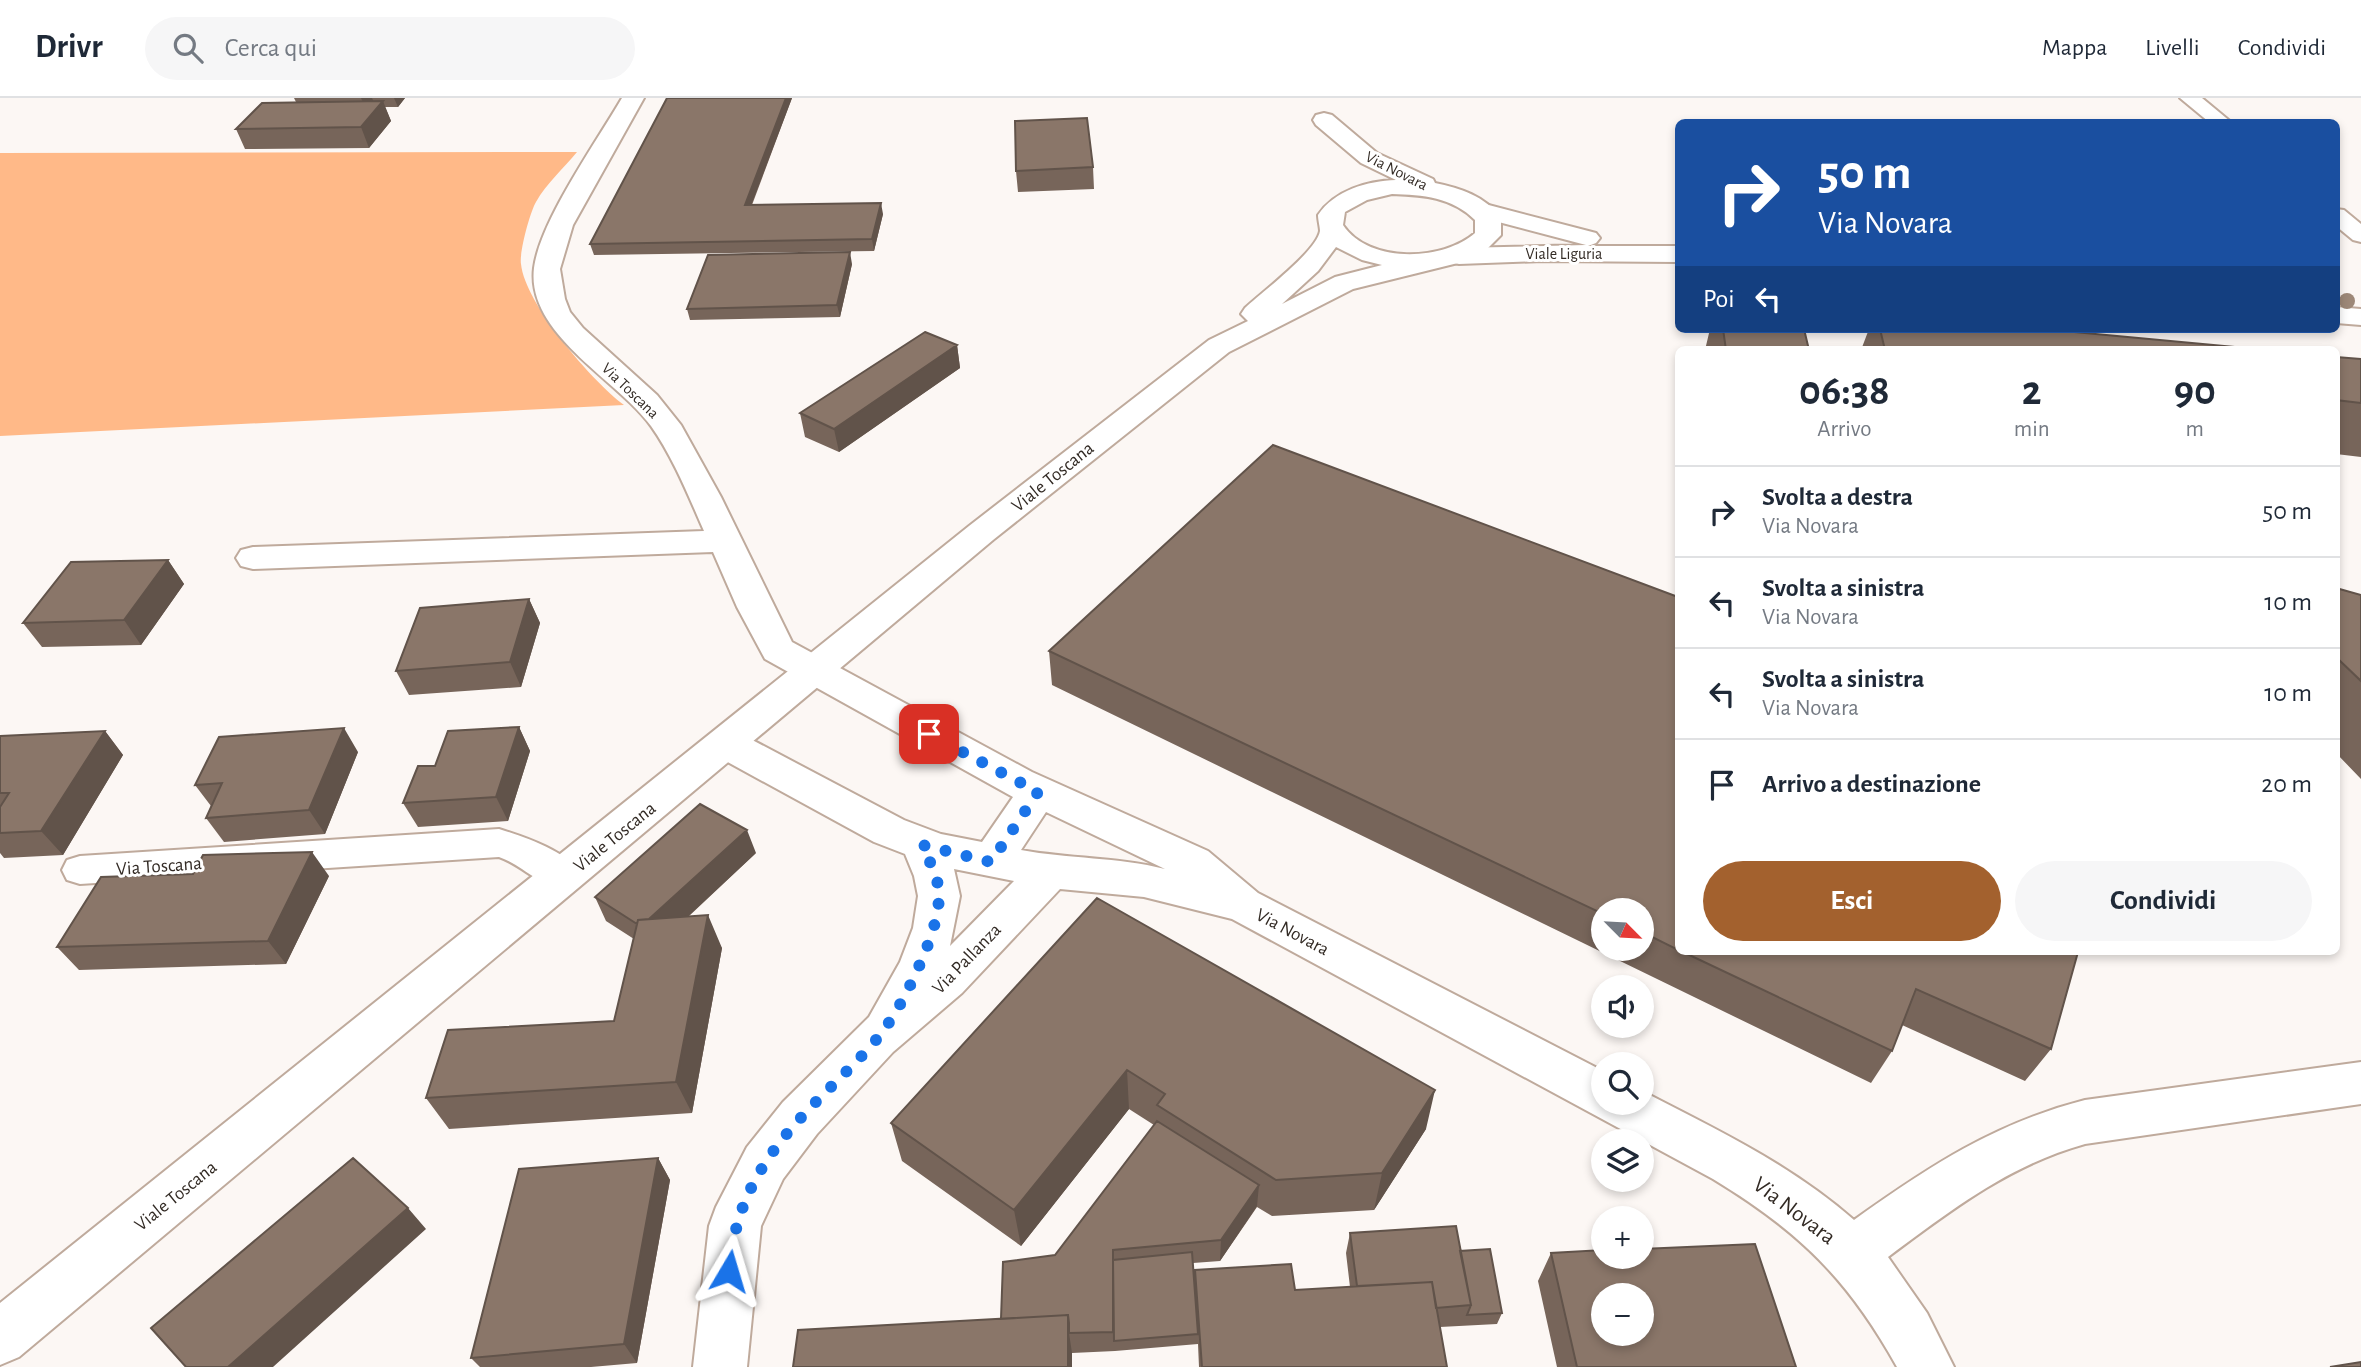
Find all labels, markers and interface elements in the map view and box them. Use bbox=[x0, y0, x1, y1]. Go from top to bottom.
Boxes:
search box bbox=[145, 17, 635, 80]
icon: search bbox=[169, 29, 207, 67]
text: Drivr bbox=[35, 31, 103, 64]
text: Cerca qui bbox=[225, 35, 317, 61]
text: Mappa bbox=[2042, 36, 2107, 60]
text: Livelli bbox=[2145, 36, 2200, 60]
text: Condividi bbox=[2238, 36, 2326, 60]
icon: right bbox=[1703, 147, 1794, 238]
street label: Via Novara bbox=[1363, 148, 1430, 193]
text: 50 m bbox=[1818, 149, 1912, 198]
text: Via Novara bbox=[1818, 207, 1953, 239]
street label: Viale Liguria bbox=[1525, 246, 1603, 262]
icon: left bbox=[1749, 280, 1787, 318]
text: Poi bbox=[1703, 286, 1735, 312]
street label: Via Toscana bbox=[599, 360, 662, 422]
text: 06:38 bbox=[1799, 370, 1890, 412]
text: 2 bbox=[2022, 370, 2042, 412]
text: 90 bbox=[2174, 370, 2216, 412]
text: Arrivo bbox=[1817, 418, 1871, 441]
text: min bbox=[2014, 418, 2050, 441]
text: m bbox=[2186, 418, 2204, 441]
street label: Viale Toscana bbox=[1008, 438, 1098, 516]
text: Svolta a destra bbox=[1762, 484, 1913, 510]
icon: right bbox=[1703, 493, 1741, 531]
text: 50 m bbox=[2262, 498, 2312, 524]
text: Via Novara bbox=[1762, 515, 1859, 538]
text: Svolta a sinistra bbox=[1762, 575, 1924, 601]
icon: left bbox=[1703, 584, 1741, 622]
text: 10 m bbox=[2264, 589, 2312, 615]
text: Via Novara bbox=[1762, 606, 1859, 629]
text: Svolta a sinistra bbox=[1762, 666, 1924, 692]
icon: left bbox=[1703, 675, 1741, 713]
text: 10 m bbox=[2264, 680, 2312, 706]
text: Via Novara bbox=[1762, 697, 1859, 720]
pin bbox=[899, 704, 959, 764]
icon: arrive bbox=[910, 715, 948, 753]
icon: arrive bbox=[1703, 766, 1741, 804]
text: Arrivo a destinazione bbox=[1762, 771, 1981, 797]
text: 20 m bbox=[2261, 771, 2312, 797]
street label: Viale Toscana bbox=[570, 798, 660, 876]
street label: Via Toscana bbox=[116, 854, 203, 879]
button: Esci bbox=[1703, 861, 2001, 941]
button: Condividi bbox=[2015, 861, 2312, 941]
north arrow bbox=[1591, 898, 1654, 961]
map controls bbox=[1591, 898, 1654, 1346]
street label: Via Novara bbox=[1253, 905, 1332, 960]
street label: Via Pallanza bbox=[929, 920, 1005, 998]
button: sound bbox=[1591, 975, 1654, 1038]
button: search bbox=[1591, 1052, 1654, 1115]
button: layers bbox=[1591, 1129, 1654, 1192]
street label: Viale Toscana bbox=[131, 1157, 221, 1235]
street label: Via Novara bbox=[1749, 1173, 1840, 1249]
button: + bbox=[1591, 1206, 1654, 1269]
position arrow bbox=[692, 1234, 766, 1308]
button: − bbox=[1591, 1283, 1654, 1346]

